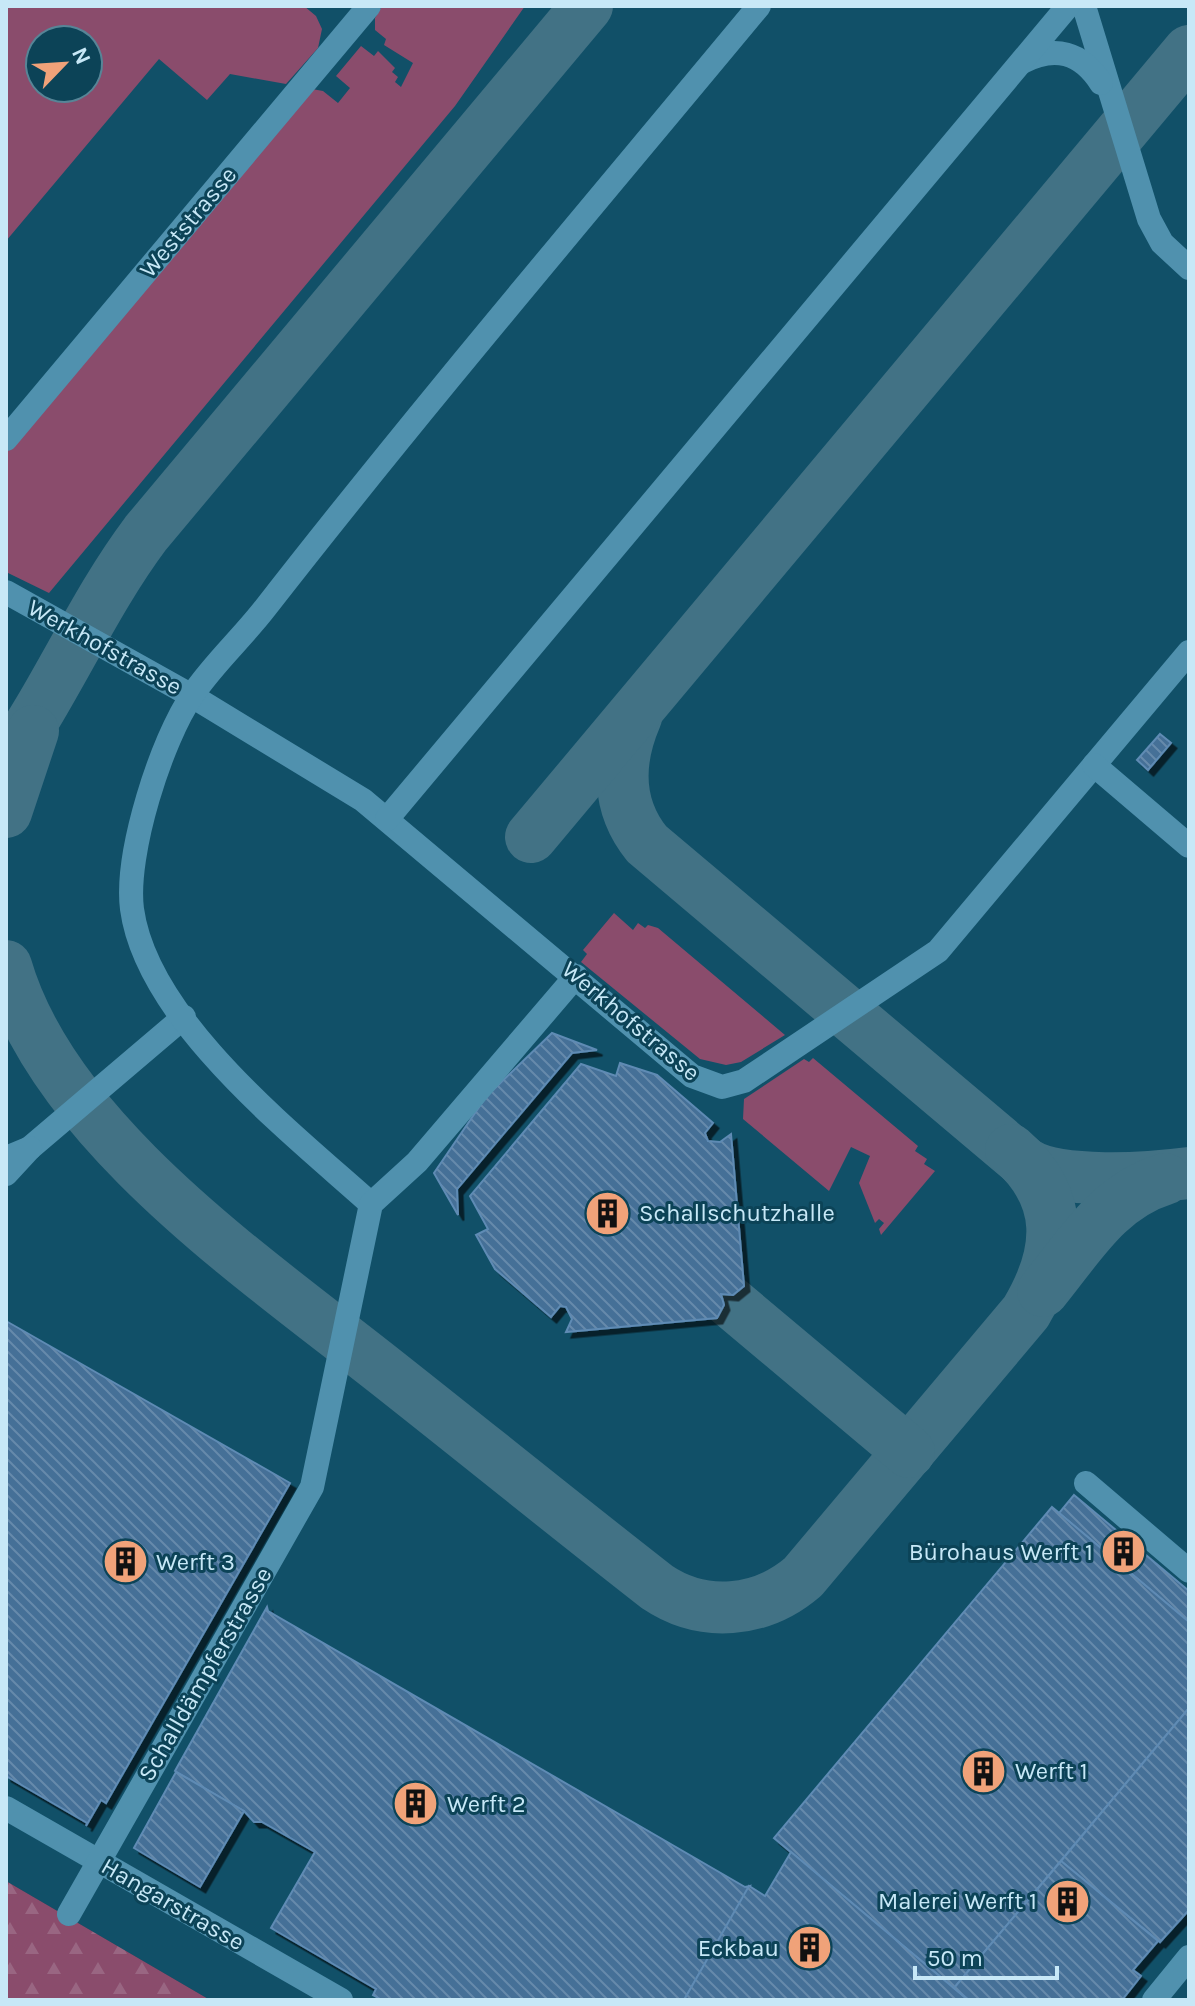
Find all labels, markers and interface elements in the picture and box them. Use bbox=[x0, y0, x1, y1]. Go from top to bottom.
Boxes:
north arrow bbox=[24, 24, 104, 104]
text: N bbox=[66, 43, 96, 69]
street label: Weststrasse bbox=[134, 161, 242, 283]
street label: Werkhofstrasse bbox=[23, 593, 187, 701]
street label: Werkhofstrasse bbox=[556, 955, 706, 1087]
building icon: Schallschutzhalle bbox=[584, 1189, 632, 1237]
place label: Schallschutzhalle bbox=[639, 1199, 835, 1227]
building icon: Bürohaus Werft 1 bbox=[1100, 1528, 1148, 1576]
building icon: Werft 3 bbox=[101, 1538, 149, 1586]
place label: Bürohaus Werft 1 bbox=[909, 1538, 1093, 1566]
place label: Werft 3 bbox=[156, 1548, 235, 1576]
street label: Schalldämpferstrasse bbox=[132, 1562, 278, 1786]
building icon: Werft 1 bbox=[960, 1747, 1008, 1795]
place label: Werft 1 bbox=[1015, 1757, 1088, 1785]
building icon: Werft 2 bbox=[392, 1780, 440, 1828]
place label: Werft 2 bbox=[447, 1790, 526, 1818]
street label: Hangarstrasse bbox=[97, 1852, 249, 1956]
building icon: Malerei Werft 1 bbox=[1044, 1877, 1092, 1925]
place label: Malerei Werft 1 bbox=[878, 1887, 1037, 1915]
building icon: Eckbau bbox=[786, 1924, 834, 1972]
scale bar bbox=[915, 1930, 1057, 1980]
place label: Eckbau bbox=[698, 1934, 779, 1962]
text: 50 m bbox=[927, 1944, 983, 1972]

